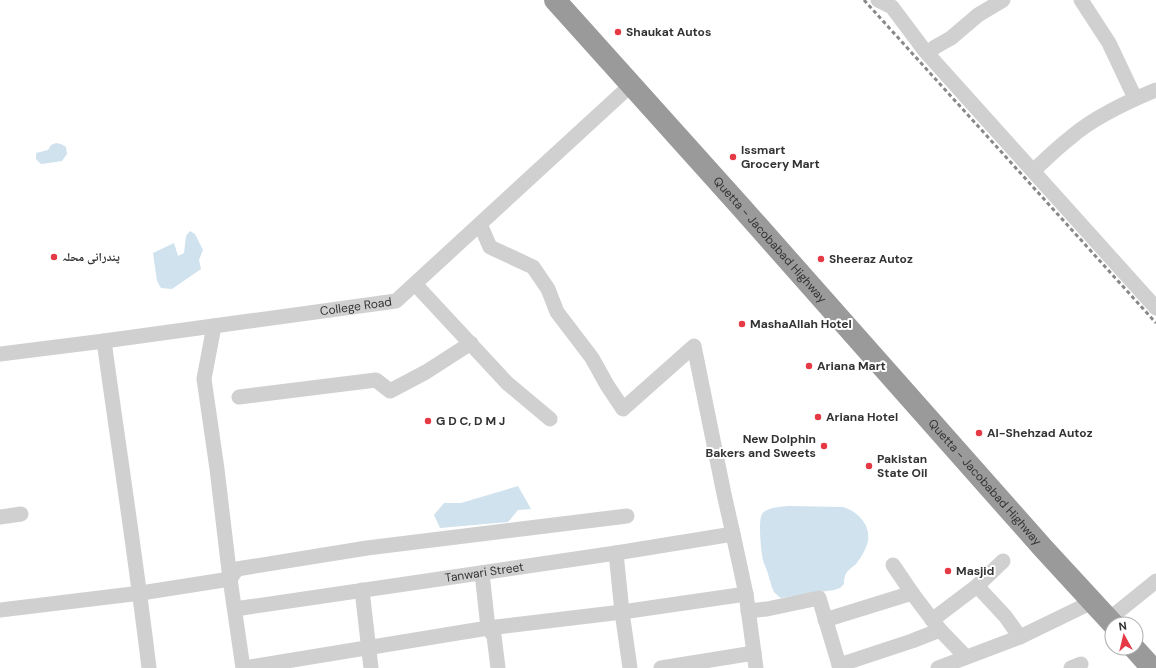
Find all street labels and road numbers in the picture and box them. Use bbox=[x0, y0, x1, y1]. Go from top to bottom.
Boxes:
street label: Quetta - Jacobabad Highway bbox=[710, 173, 830, 307]
street label: College Road bbox=[319, 294, 393, 319]
street label: Quetta - Jacobabad Highway bbox=[925, 416, 1045, 549]
street label: Tanwari Street bbox=[444, 559, 525, 586]

